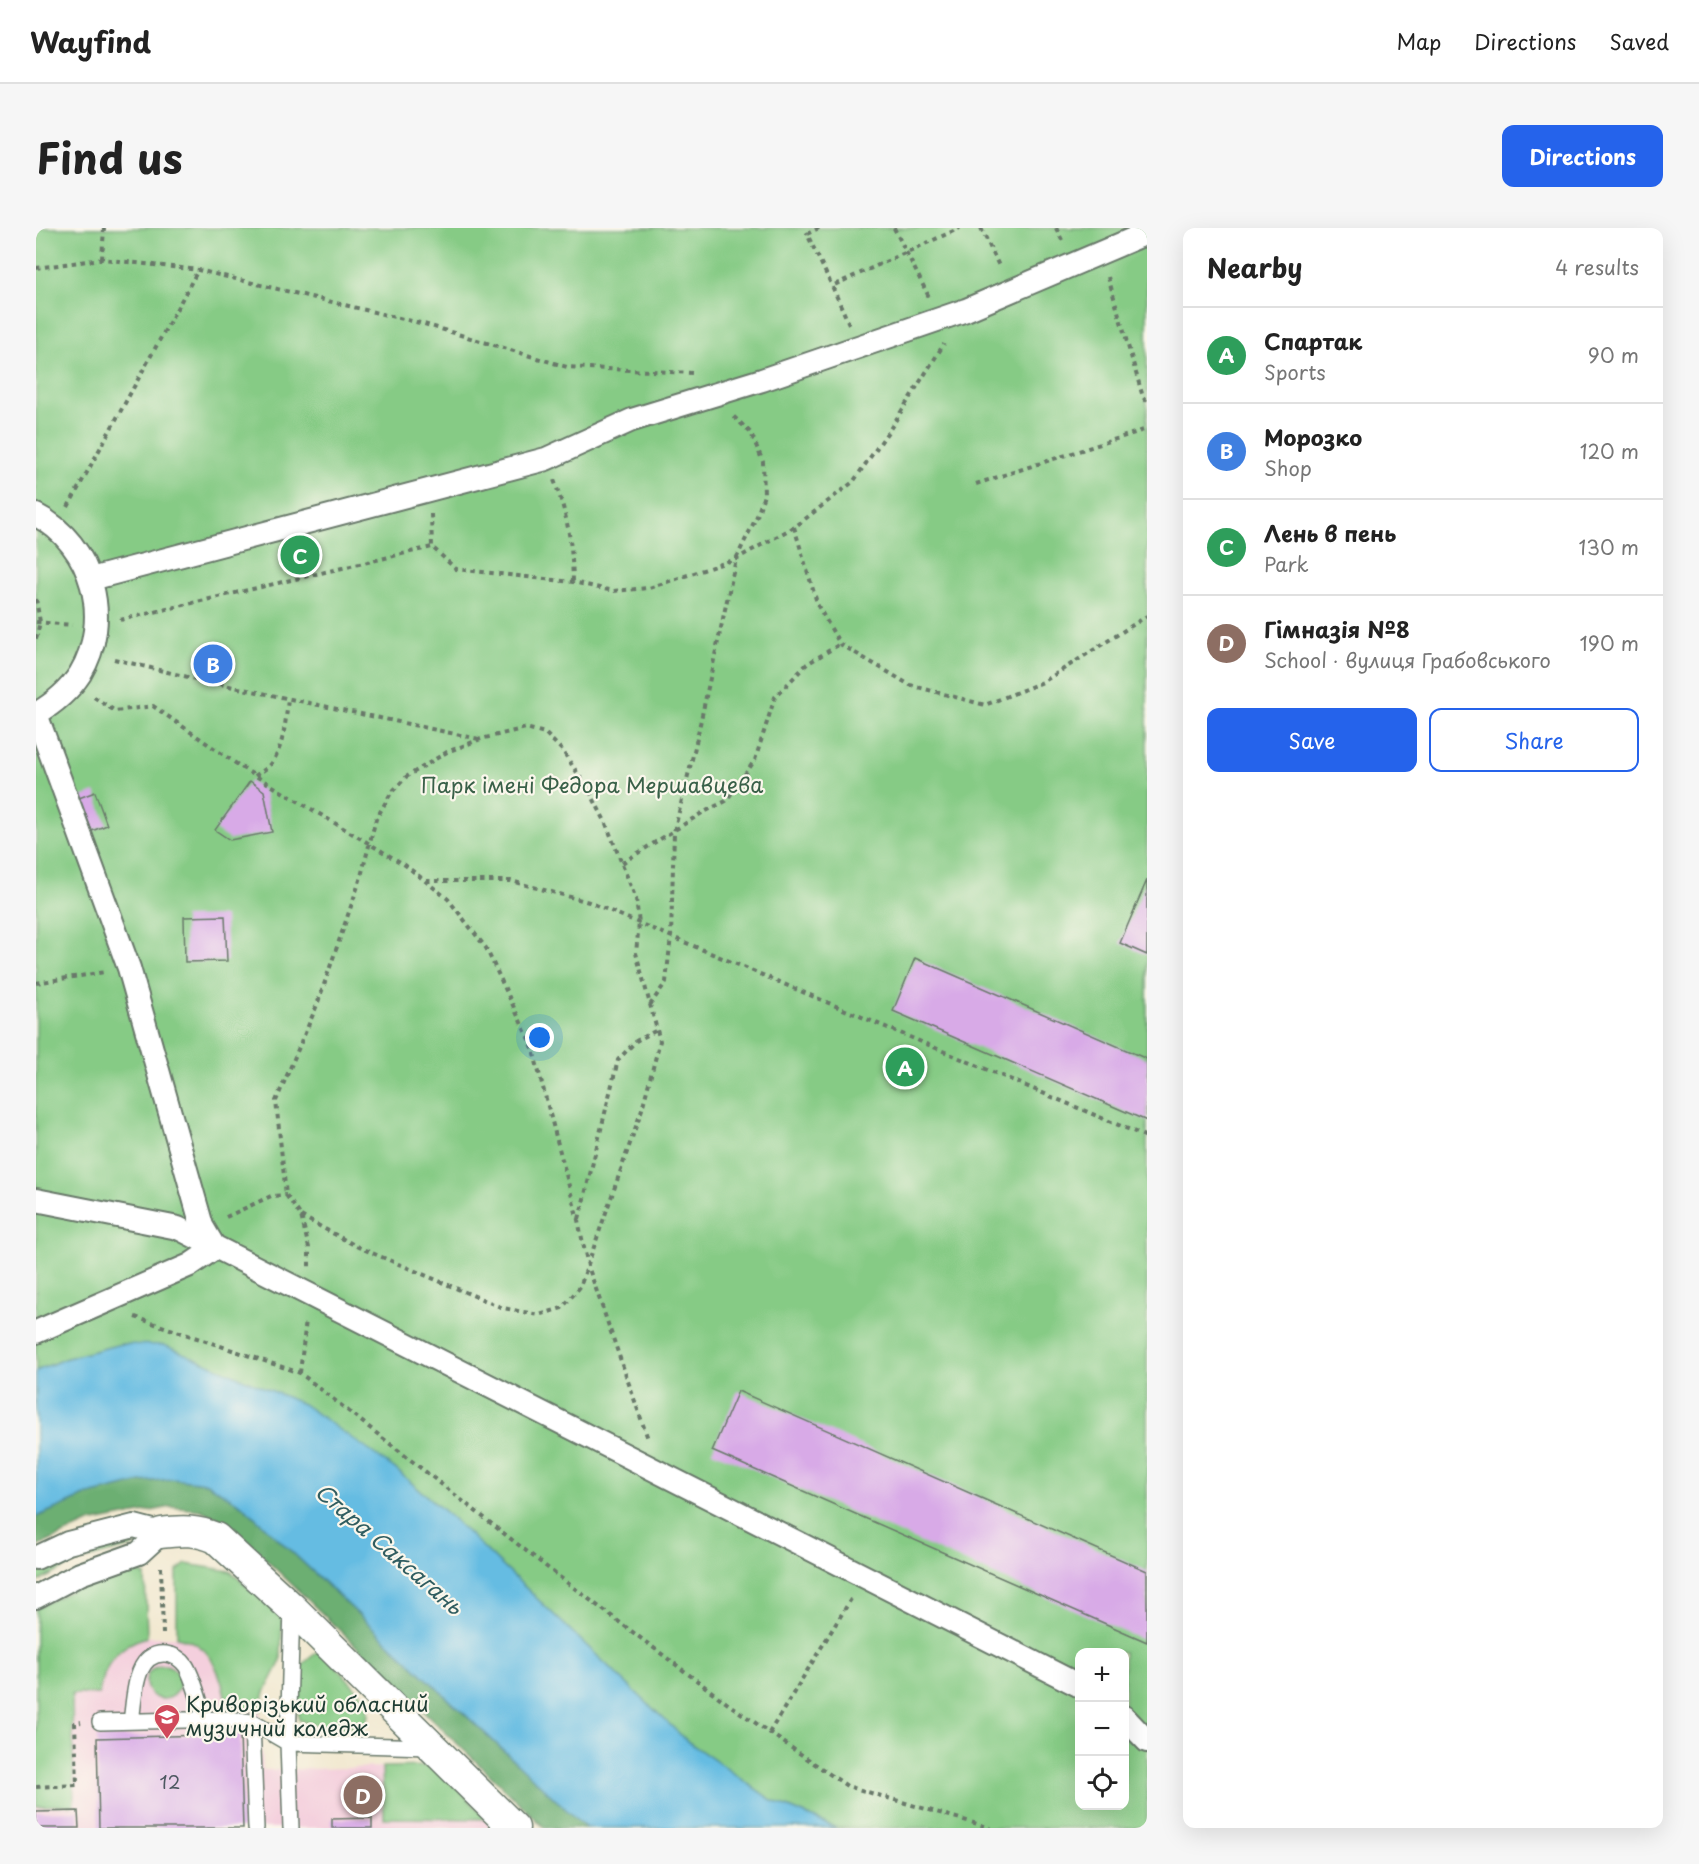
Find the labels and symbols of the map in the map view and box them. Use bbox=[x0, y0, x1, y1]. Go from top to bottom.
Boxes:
pin: C bbox=[280, 532, 320, 578]
pin: B bbox=[194, 642, 232, 686]
park label: Парк імені Федора Мершавцева bbox=[421, 768, 763, 800]
your location bbox=[525, 1023, 554, 1052]
pin: A bbox=[886, 1044, 924, 1090]
water label: Стара Саксагань bbox=[309, 1474, 472, 1623]
place label: Криворізький обласний музичний коледж bbox=[186, 1687, 429, 1743]
school or university icon: Криворізький обласний музичний коледж bbox=[152, 1702, 182, 1740]
house number: 12 bbox=[160, 1768, 180, 1795]
pin: D bbox=[344, 1772, 382, 1818]

